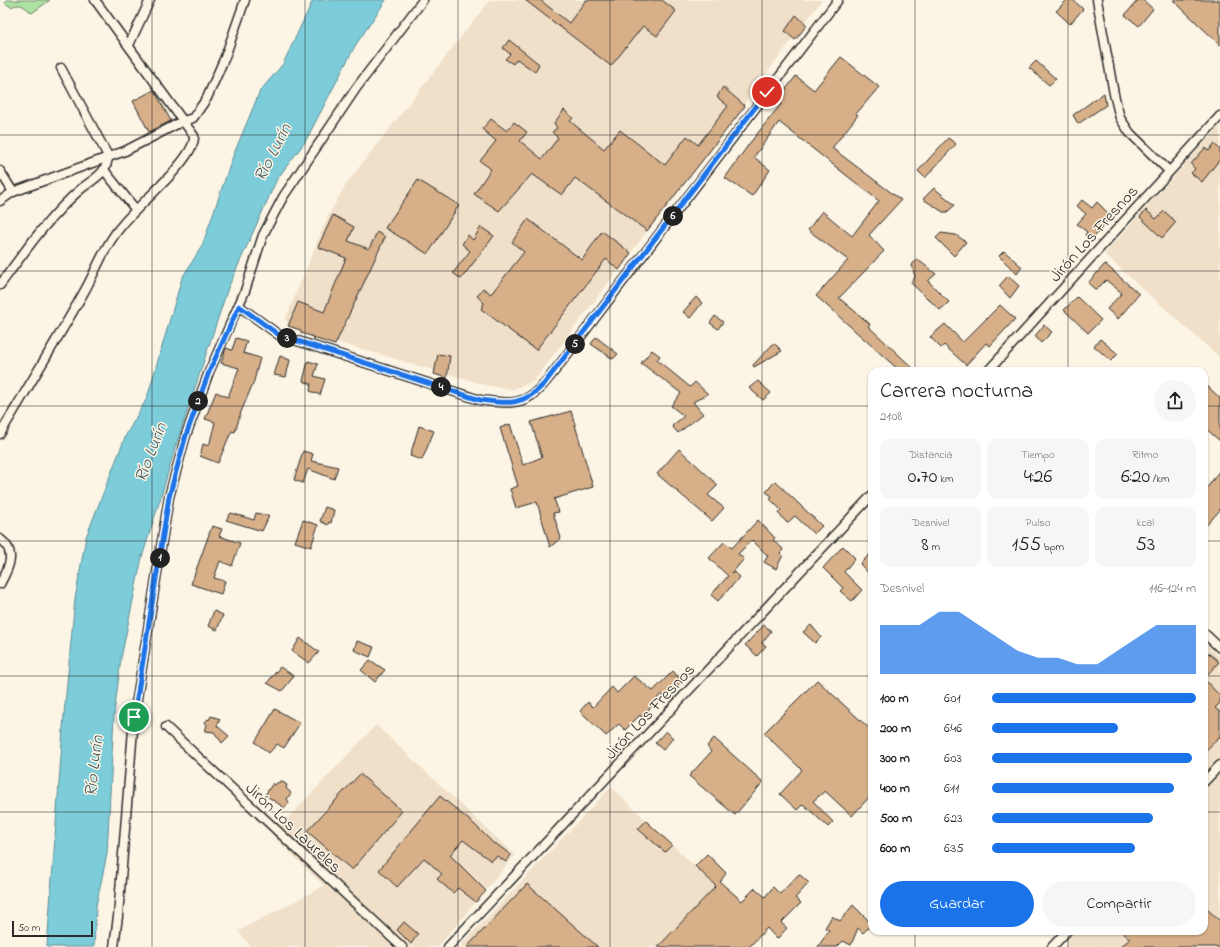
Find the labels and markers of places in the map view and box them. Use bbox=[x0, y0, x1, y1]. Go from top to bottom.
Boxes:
pin bbox=[750, 75, 784, 109]
pin: 6 bbox=[663, 206, 683, 226]
pin: 3 bbox=[277, 328, 297, 348]
pin: 5 bbox=[565, 334, 585, 354]
pin: 4 bbox=[431, 377, 451, 397]
pin: 2 bbox=[188, 391, 208, 411]
pin: 1 bbox=[150, 548, 170, 568]
pin bbox=[117, 700, 151, 734]

